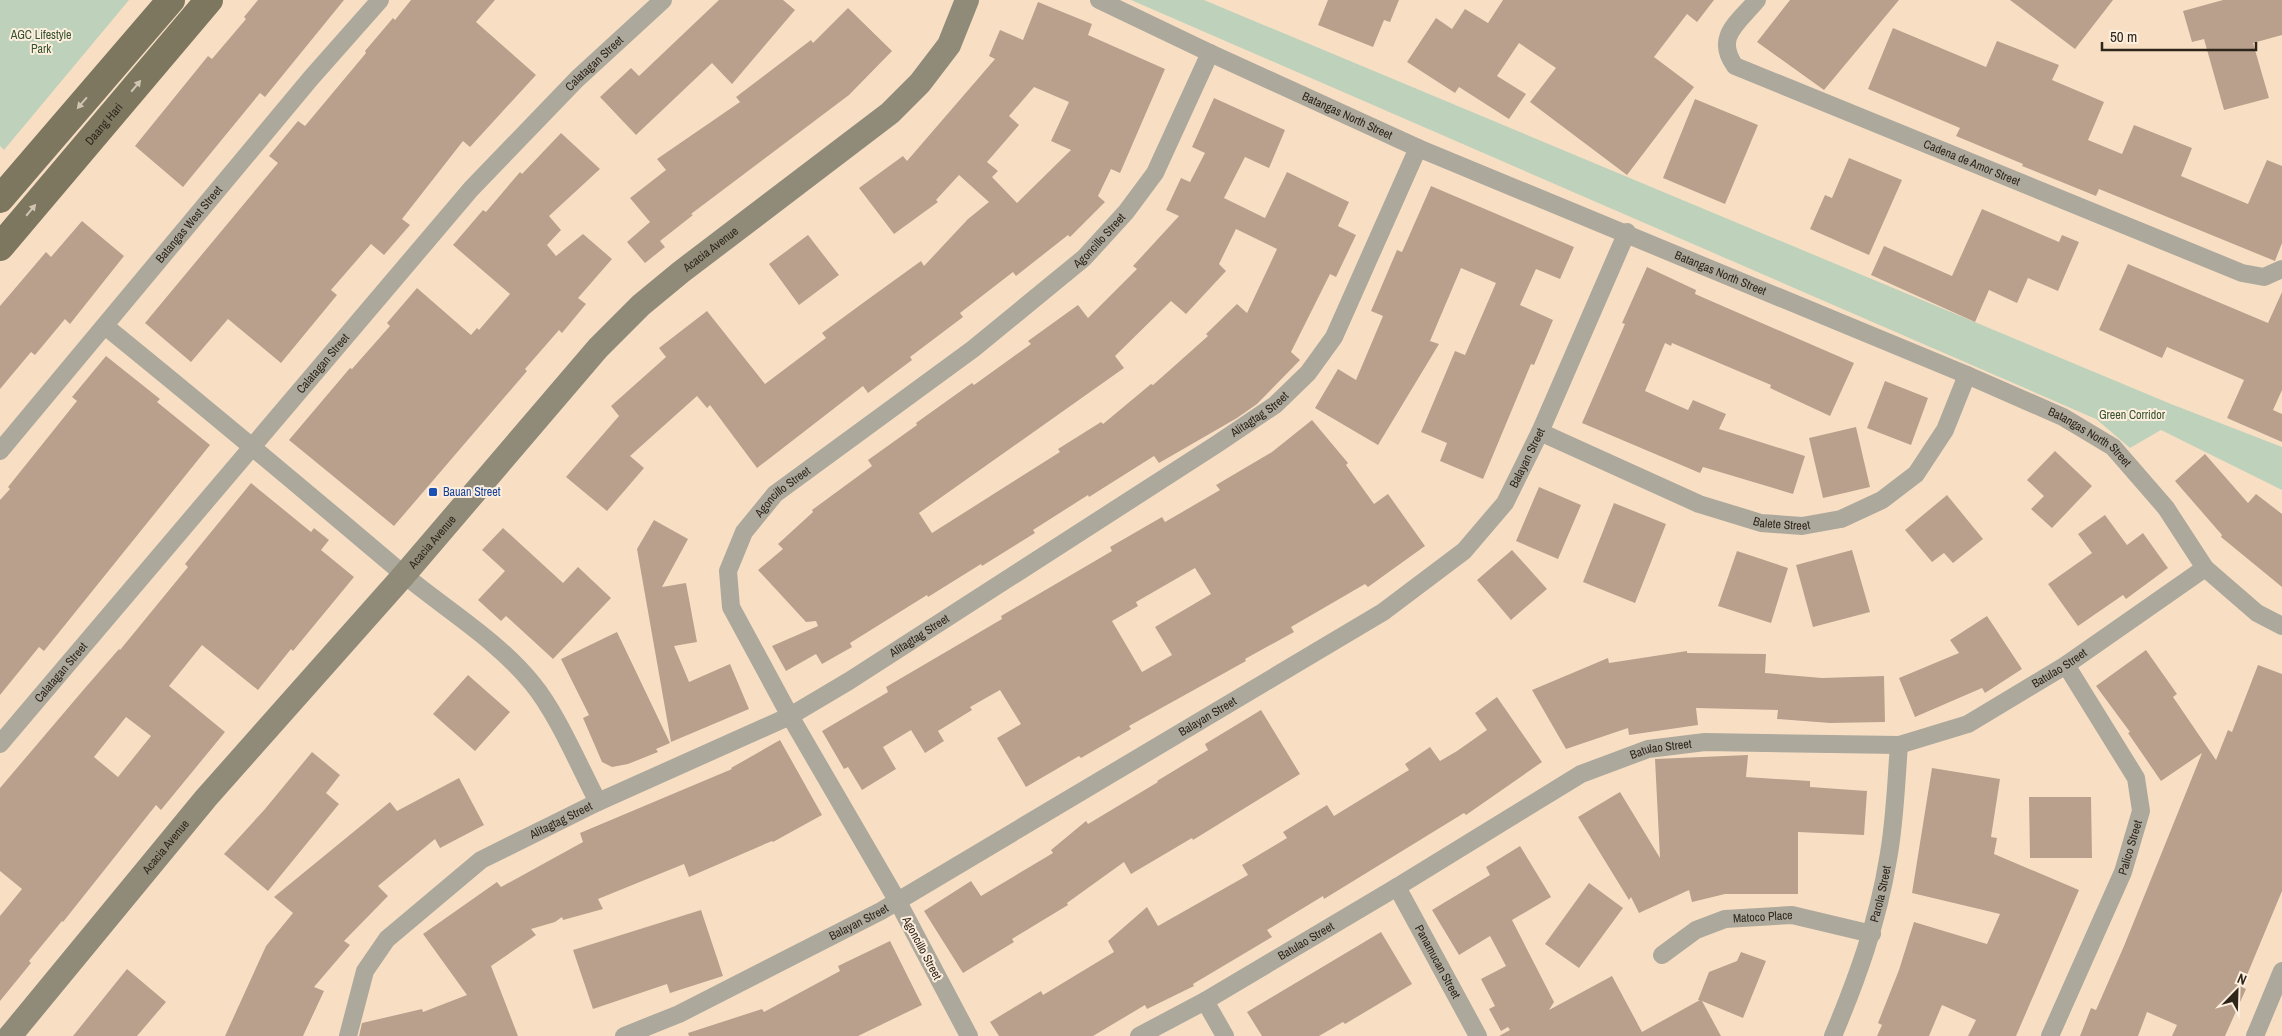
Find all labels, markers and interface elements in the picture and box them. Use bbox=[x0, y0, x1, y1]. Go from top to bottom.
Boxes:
scale bar bbox=[2102, 20, 2256, 52]
text: 50 m bbox=[2110, 26, 2137, 47]
park label: AGC Lifestyle Park bbox=[10, 27, 71, 57]
street label: Calatagan Street bbox=[562, 32, 627, 94]
one-way arrow bbox=[131, 80, 142, 93]
street label: Batangas North Street bbox=[1300, 88, 1395, 143]
one-way arrow bbox=[77, 97, 88, 110]
street label: Daang Hari bbox=[82, 100, 126, 149]
street label: Cadena de Amor Street bbox=[1921, 136, 2023, 190]
street label: Batangas West Street bbox=[152, 182, 226, 266]
one-way arrow bbox=[26, 204, 37, 217]
street label: Agoncillo Street bbox=[1069, 210, 1129, 272]
street label: Acacia Avenue bbox=[679, 223, 742, 276]
street label: Batangas North Street bbox=[1672, 247, 1769, 299]
street label: Calatagan Street bbox=[293, 330, 353, 397]
street label: Alitagtag Street bbox=[1227, 388, 1292, 441]
street label: Batangas North Street bbox=[2046, 404, 2135, 471]
park label: Green Corridor bbox=[2099, 407, 2166, 423]
street label: Balayan Street bbox=[1506, 425, 1549, 491]
street label: Agoncillo Street bbox=[751, 463, 814, 521]
place label: Bauan Street bbox=[443, 484, 501, 500]
marker: Bauan Street bbox=[427, 486, 439, 498]
street label: Acacia Avenue bbox=[404, 512, 460, 573]
street label: Balete Street bbox=[1751, 513, 1812, 534]
street label: Alitagtag Street bbox=[886, 610, 952, 661]
street label: Calatagan Street bbox=[31, 639, 91, 706]
street label: Batulao Street bbox=[2029, 645, 2090, 692]
street label: Balayan Street bbox=[1176, 693, 1240, 740]
street label: Batulao Street bbox=[1628, 736, 1693, 763]
street label: Alitagtag Street bbox=[526, 798, 595, 843]
street label: Acacia Avenue bbox=[138, 816, 193, 878]
street label: Palico Street bbox=[2115, 818, 2146, 877]
street label: Parola Street bbox=[1866, 864, 1895, 924]
street label: Balayan Street bbox=[826, 900, 892, 944]
street label: Matoco Place bbox=[1732, 907, 1793, 927]
street label: Agoncillo Street bbox=[898, 913, 945, 983]
street label: Batulao Street bbox=[1275, 918, 1337, 964]
street label: Panamucan Street bbox=[1411, 922, 1464, 1002]
north arrow bbox=[2212, 966, 2262, 1016]
text: N bbox=[2235, 969, 2249, 989]

